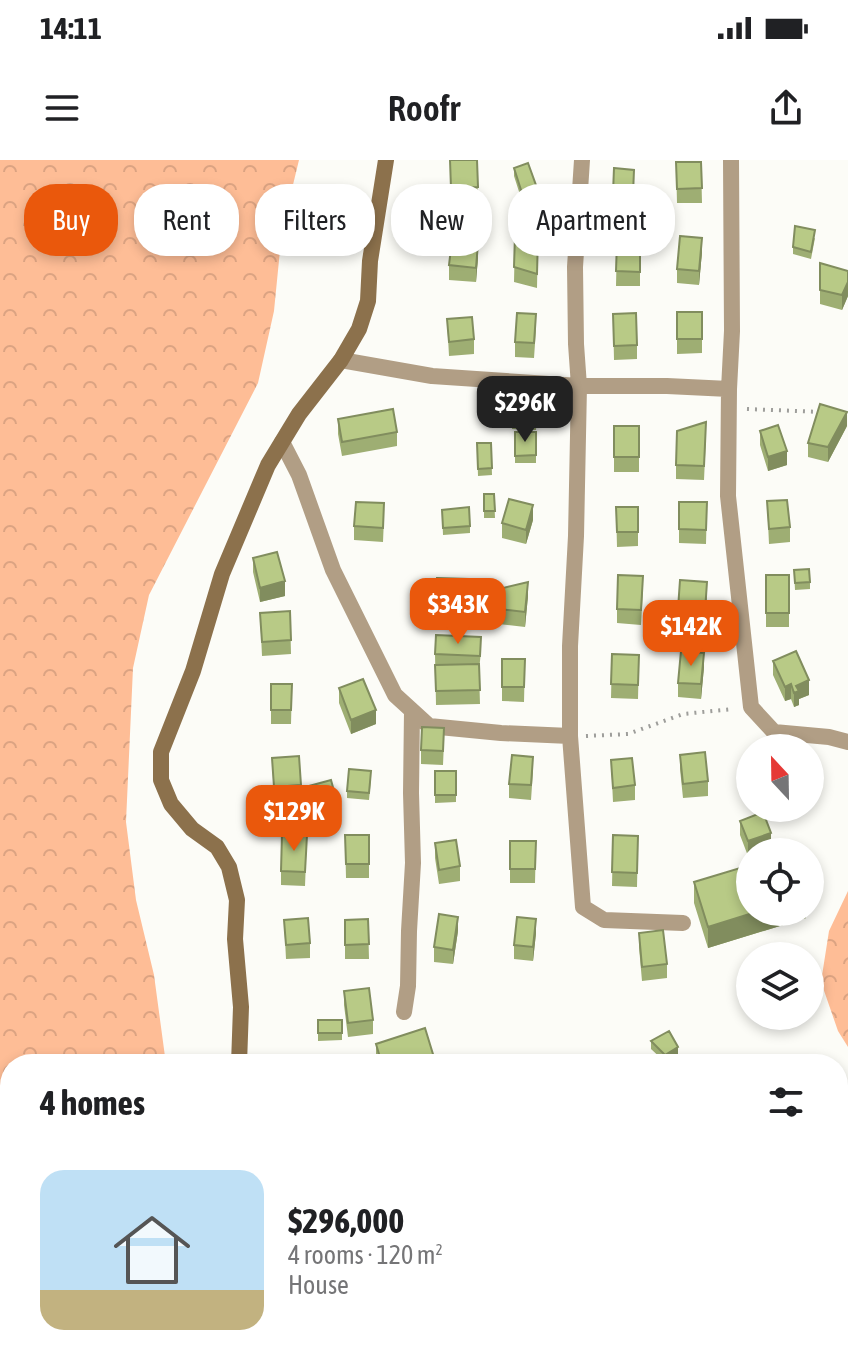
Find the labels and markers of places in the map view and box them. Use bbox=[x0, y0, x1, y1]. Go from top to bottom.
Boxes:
pin: $296K bbox=[469, 376, 581, 444]
pin: $343K bbox=[402, 578, 514, 646]
pin: $142K bbox=[635, 600, 747, 668]
pin: $129K bbox=[238, 785, 350, 853]

